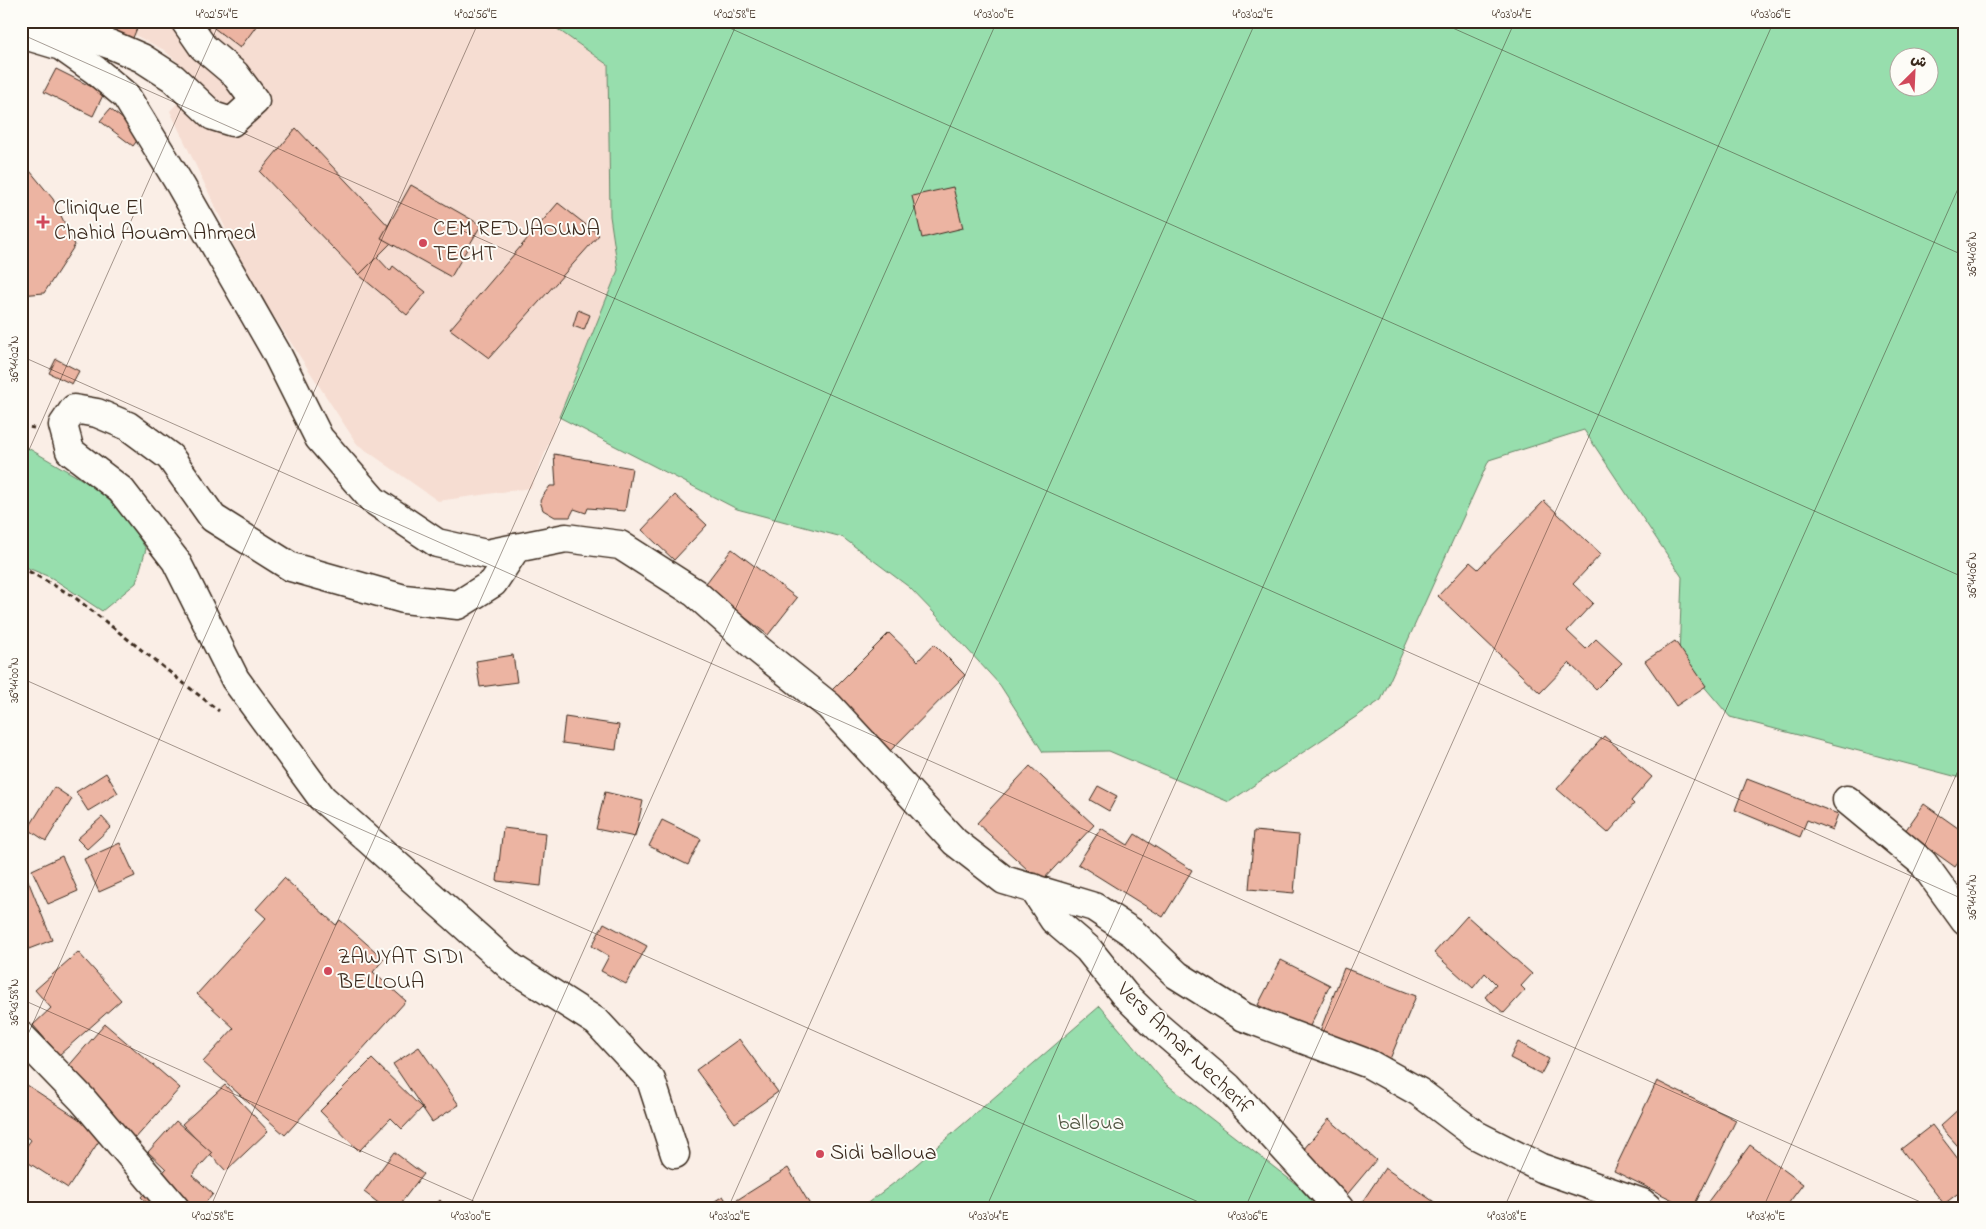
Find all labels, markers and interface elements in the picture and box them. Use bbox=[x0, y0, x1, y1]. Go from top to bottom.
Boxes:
text: 4°02'54"E bbox=[196, 6, 238, 24]
text: 4°02'56"E bbox=[455, 6, 497, 24]
text: 4°02'58"E bbox=[714, 6, 756, 24]
text: 4°03'00"E bbox=[974, 6, 1014, 24]
text: 4°03'02"E bbox=[1233, 6, 1273, 24]
text: 4°03'04"E bbox=[1492, 6, 1532, 24]
text: 4°03'06"E bbox=[1751, 6, 1791, 24]
north arrow bbox=[1888, 48, 1938, 98]
text: ش bbox=[1907, 49, 1930, 74]
place label: Clinique El Chahid Aouam Ahmed bbox=[54, 193, 256, 250]
place label: CEM REDJAOUNA TECHT bbox=[433, 214, 600, 271]
marker: Clinique El Chahid Aouam Ahmed bbox=[36, 215, 50, 229]
text: 36°44'08"N bbox=[1964, 231, 1982, 277]
marker: CEM REDJAOUNA TECHT bbox=[417, 237, 429, 249]
text: 36°44'02"N bbox=[6, 336, 24, 382]
text: 36°44'06"N bbox=[1964, 552, 1982, 598]
text: 36°44'00"N bbox=[6, 657, 24, 703]
text: 36°44'04"N bbox=[1964, 874, 1982, 920]
place label: ZAWYAT SIDI BELLOUA bbox=[337, 942, 463, 999]
marker: ZAWYAT SIDI BELLOUA bbox=[322, 965, 334, 977]
street label: Vers Annar Necherif bbox=[1108, 975, 1260, 1123]
text: 36°43'58"N bbox=[6, 979, 24, 1025]
park label: balloua bbox=[1058, 1108, 1124, 1140]
place label: Sidi balloua bbox=[830, 1138, 937, 1170]
marker: Sidi balloua bbox=[814, 1148, 826, 1160]
text: 4°02'58"E bbox=[192, 1208, 234, 1226]
text: 4°03'00"E bbox=[451, 1208, 491, 1226]
text: 4°03'02"E bbox=[710, 1208, 750, 1226]
text: 4°03'04"E bbox=[969, 1208, 1009, 1226]
text: 4°03'06"E bbox=[1228, 1208, 1268, 1226]
text: 4°03'08"E bbox=[1487, 1208, 1527, 1226]
text: 4°03'10"E bbox=[1747, 1208, 1785, 1226]

